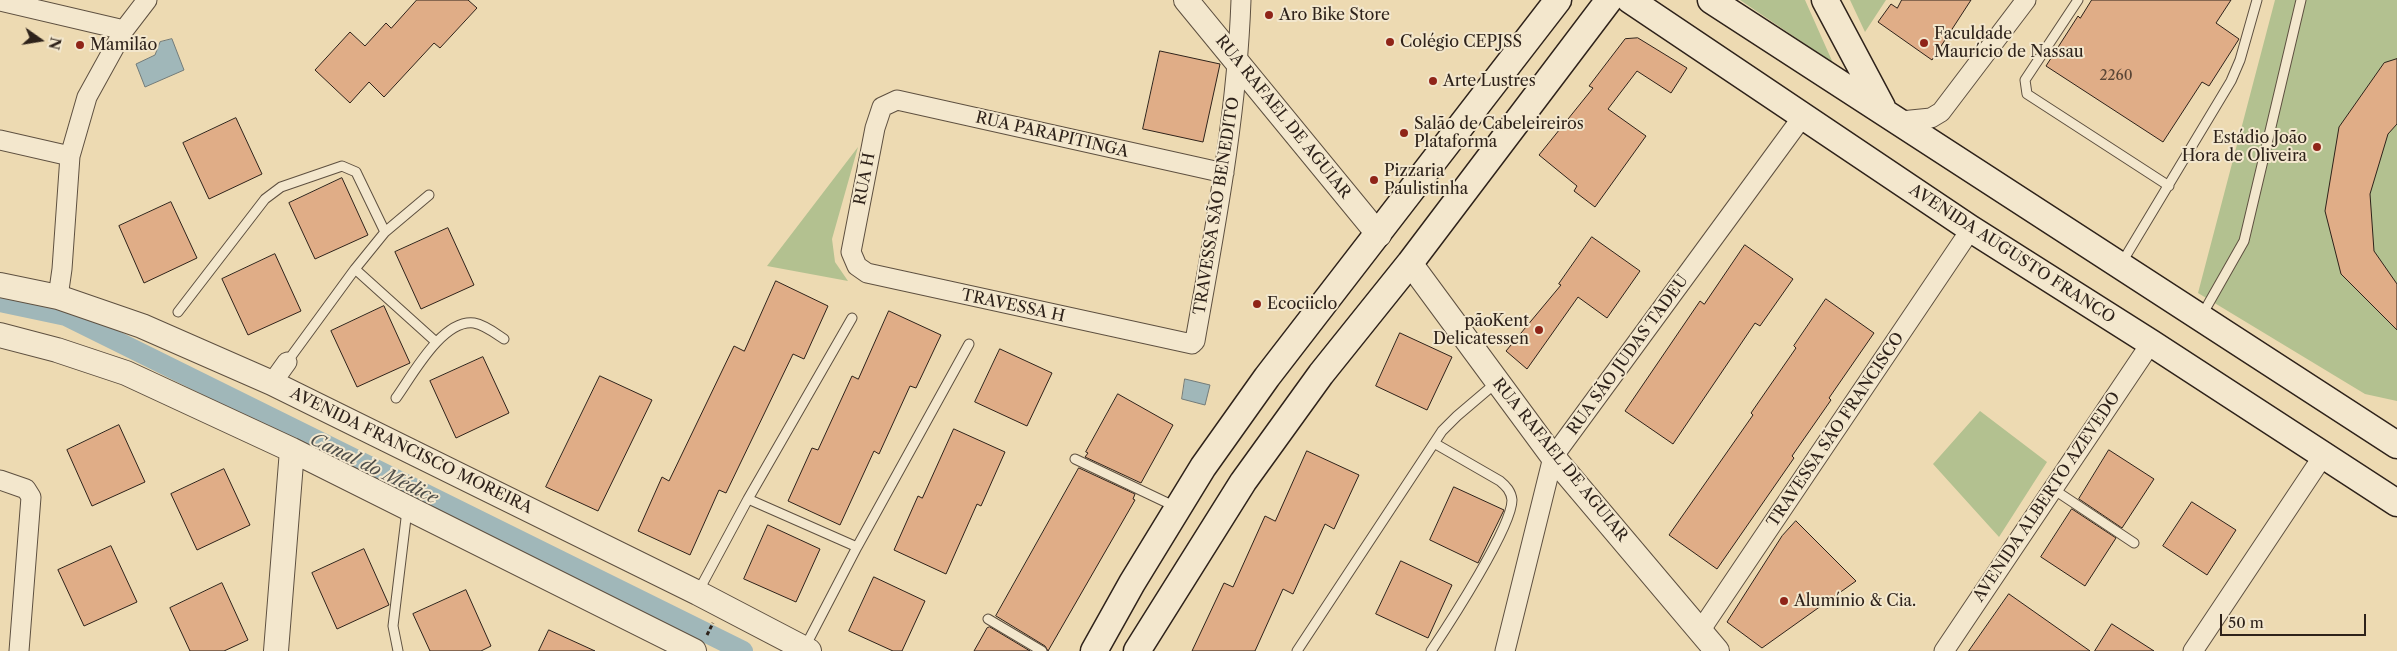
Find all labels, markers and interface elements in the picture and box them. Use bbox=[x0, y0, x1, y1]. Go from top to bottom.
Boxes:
place label: Aro Bike Store bbox=[1279, 5, 1390, 25]
marker: Aro Bike Store bbox=[1263, 9, 1275, 21]
north arrow bbox=[15, 15, 65, 65]
place label: Faculdade Maurício de Nassau bbox=[1934, 24, 2084, 62]
street label: RUA RAFAEL DE AGUIAR bbox=[1211, 32, 1355, 202]
place label: Colégio CEPJSS bbox=[1400, 32, 1522, 52]
text: N bbox=[44, 35, 65, 51]
place label: Mamilão bbox=[90, 35, 157, 55]
marker: Colégio CEPJSS bbox=[1384, 36, 1396, 48]
marker: Faculdade Maurício de Nassau bbox=[1918, 37, 1930, 49]
marker: Mamilão bbox=[74, 39, 86, 51]
house number: 2260 bbox=[2099, 68, 2133, 84]
place label: Arte Lustres bbox=[1443, 71, 1536, 91]
marker: Arte Lustres bbox=[1427, 75, 1439, 87]
street label: TRAVESSA SÃO BENEDITO bbox=[1190, 96, 1244, 316]
street label: RUA PARAPITINGA bbox=[974, 108, 1130, 162]
place label: Salão de Cabeleireiros Plataforma bbox=[1414, 114, 1584, 152]
marker: Salão de Cabeleireiros Plataforma bbox=[1398, 127, 1410, 139]
place label: Estádio João Hora de Oliveira bbox=[2182, 128, 2307, 166]
marker: Estádio João Hora de Oliveira bbox=[2311, 141, 2323, 153]
street label: RUA H bbox=[851, 151, 879, 207]
place label: Pizzaria Paulistinha bbox=[1384, 161, 1468, 199]
marker: Pizzaria Paulistinha bbox=[1368, 174, 1380, 186]
street label: AVENIDA AUGUSTO FRANCO bbox=[1906, 180, 2118, 328]
street label: RUA SÃO JUDAS TADEU bbox=[1564, 271, 1692, 439]
street label: TRAVESSA H bbox=[959, 286, 1067, 326]
place label: Ecociiclo bbox=[1267, 294, 1337, 314]
marker: Ecociiclo bbox=[1251, 298, 1263, 310]
place label: pãoKent Delicatessen bbox=[1433, 311, 1529, 349]
marker: pãoKent Delicatessen bbox=[1533, 324, 1545, 336]
street label: TRAVESSA SÃO FRANCISCO bbox=[1764, 329, 1908, 531]
street label: RUA RAFAEL DE AGUIAR bbox=[1488, 375, 1632, 545]
street label: AVENIDA FRANCISCO MOREIRA bbox=[287, 384, 535, 518]
street label: AVENIDA ALBERTO AZEVEDO bbox=[1969, 388, 2125, 606]
water label: Canal do Médice bbox=[307, 429, 441, 509]
place label: Alumínio & Cia. bbox=[1794, 591, 1916, 611]
marker: Alumínio & Cia. bbox=[1778, 595, 1790, 607]
scale bar bbox=[2222, 604, 2368, 636]
text: 50 m bbox=[2228, 613, 2264, 632]

